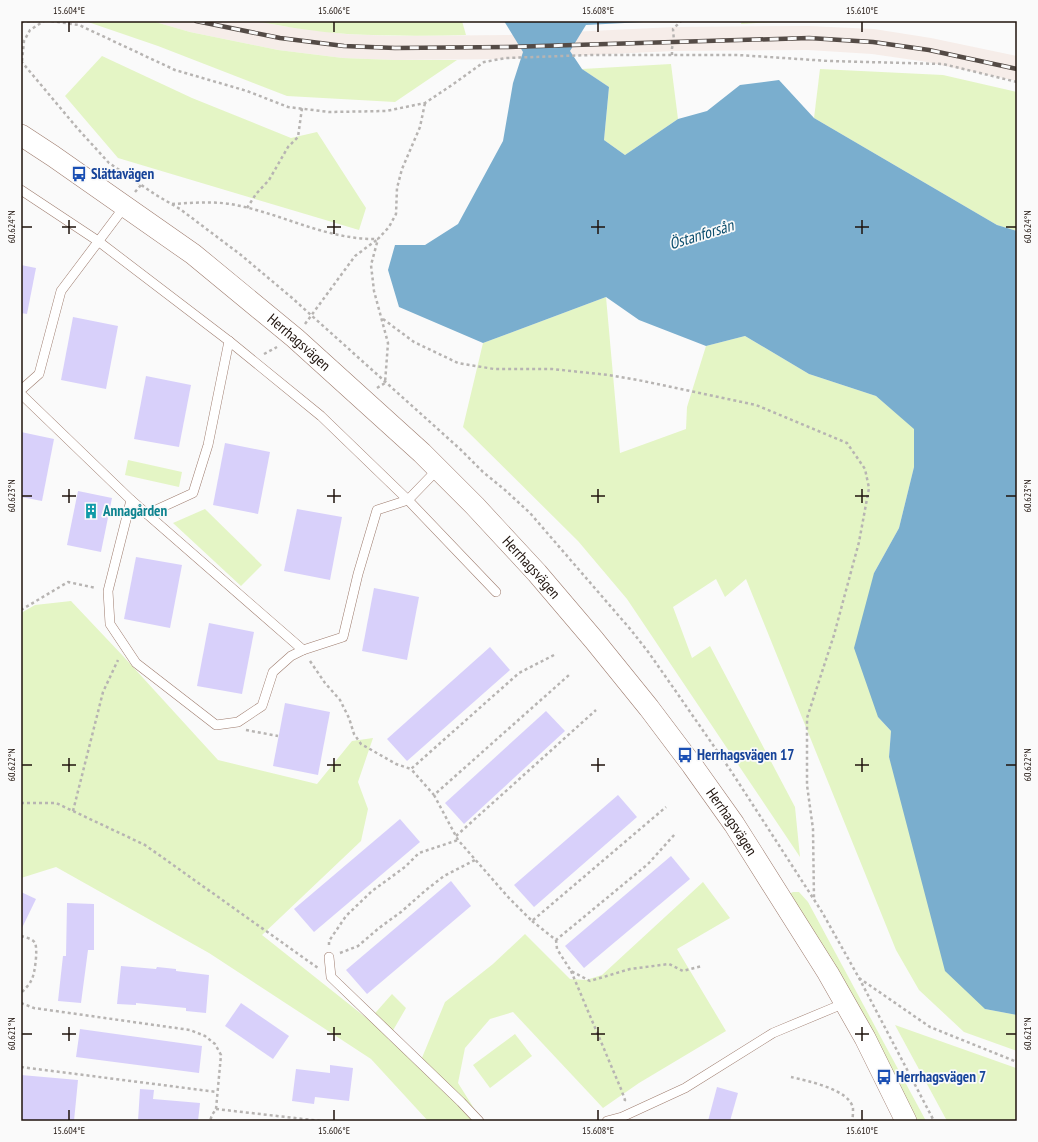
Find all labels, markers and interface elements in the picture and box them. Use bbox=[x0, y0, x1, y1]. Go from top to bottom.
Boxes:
text: 15.604°E bbox=[53, 4, 85, 17]
text: 15.606°E bbox=[318, 4, 350, 17]
text: 15.608°E bbox=[582, 4, 614, 17]
text: 15.610°E bbox=[846, 4, 878, 17]
place label: Slättavägen bbox=[91, 164, 155, 183]
bus stop icon: Slättavägen bbox=[70, 165, 88, 183]
text: 60.624°N bbox=[5, 210, 18, 244]
text: 60.624°N bbox=[1021, 210, 1034, 244]
water label: Östanforsån bbox=[666, 214, 736, 253]
street label: Herrhagsvägen bbox=[264, 309, 335, 375]
text: 60.623°N bbox=[5, 479, 18, 513]
text: 60.623°N bbox=[1021, 479, 1034, 513]
place label: Annagården bbox=[102, 501, 168, 520]
building icon: Annagården bbox=[82, 502, 100, 520]
street label: Herrhagsvägen bbox=[499, 532, 565, 602]
place label: Herrhagsvägen 17 bbox=[697, 745, 794, 764]
bus stop icon: Herrhagsvägen 17 bbox=[676, 746, 694, 764]
text: 60.622°N bbox=[5, 748, 18, 782]
text: 60.622°N bbox=[1021, 748, 1034, 782]
street label: Herrhagsvägen bbox=[702, 784, 762, 859]
text: 60.621°N bbox=[5, 1017, 18, 1051]
text: 60.621°N bbox=[1021, 1017, 1034, 1051]
place label: Herrhagsvägen 7 bbox=[896, 1067, 986, 1086]
bus stop icon: Herrhagsvägen 7 bbox=[875, 1068, 893, 1086]
text: 15.604°E bbox=[53, 1124, 85, 1137]
text: 15.606°E bbox=[318, 1124, 350, 1137]
text: 15.608°E bbox=[582, 1124, 614, 1137]
text: 15.610°E bbox=[846, 1124, 878, 1137]

